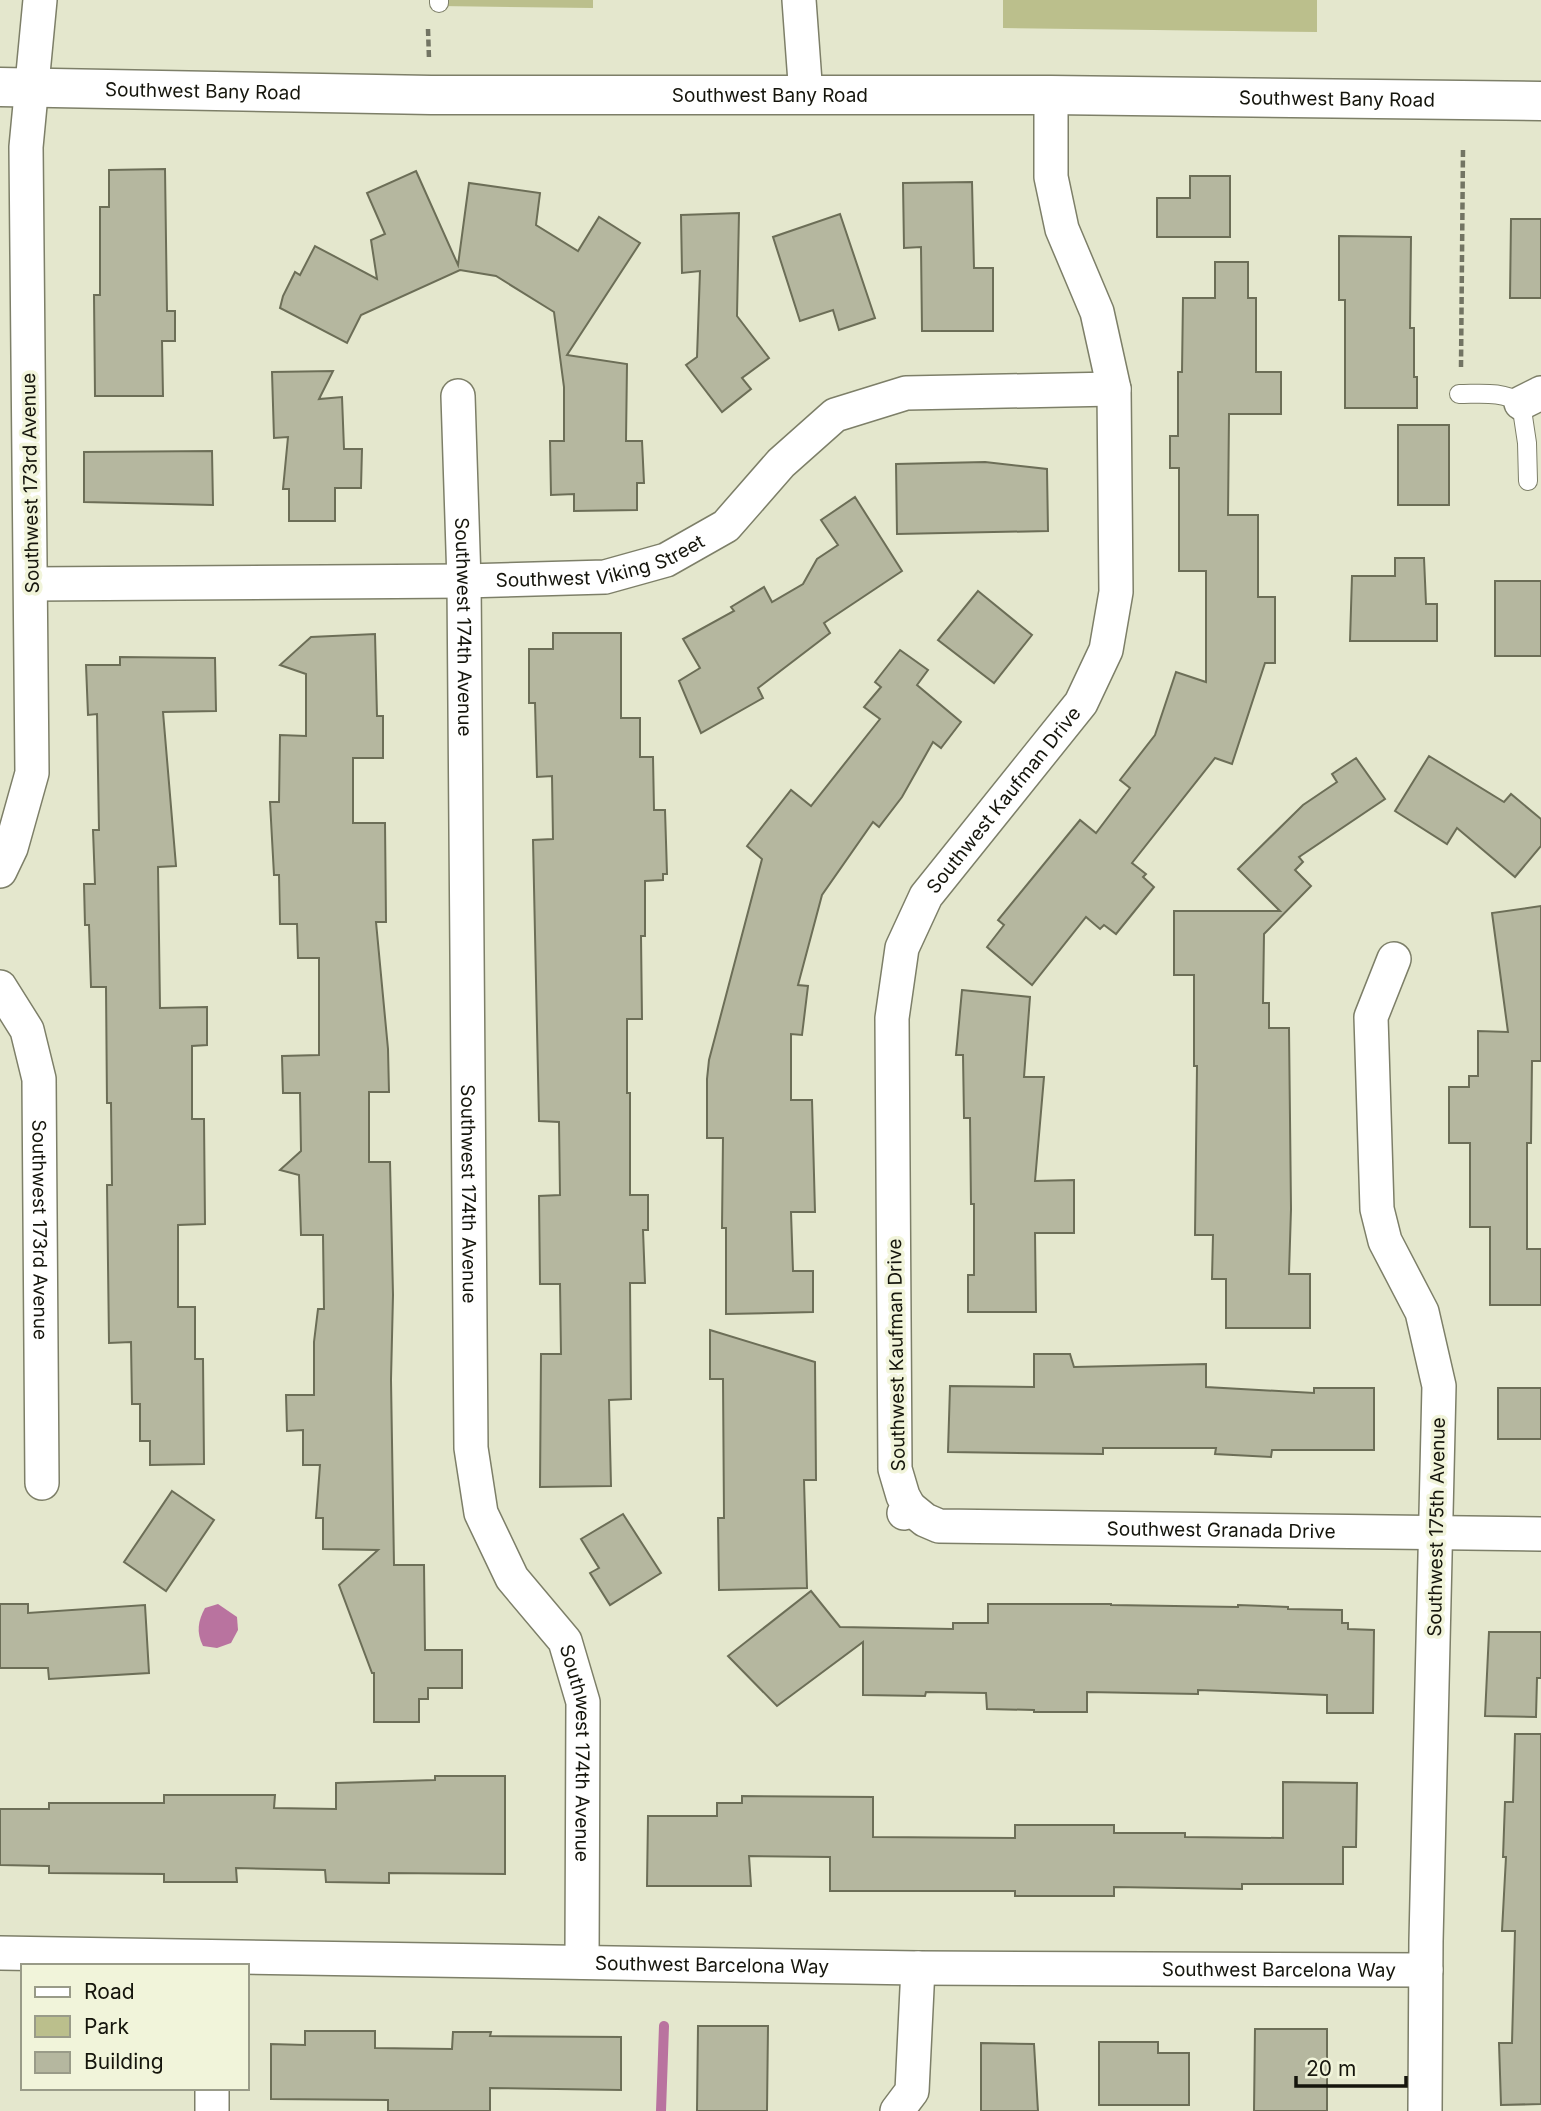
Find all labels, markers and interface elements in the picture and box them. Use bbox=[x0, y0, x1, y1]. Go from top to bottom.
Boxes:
street label: Southwest Bany Road bbox=[105, 78, 301, 105]
street label: Southwest Bany Road bbox=[672, 84, 868, 107]
street label: Southwest Bany Road bbox=[1239, 86, 1435, 112]
street label: Southwest 173rd Avenue bbox=[17, 373, 44, 593]
street label: Southwest 174th Avenue bbox=[450, 517, 476, 737]
street label: Southwest Viking Street bbox=[495, 530, 708, 592]
street label: Southwest Kaufman Drive bbox=[922, 702, 1086, 898]
street label: Southwest 174th Avenue bbox=[456, 1084, 481, 1304]
street label: Southwest 173rd Avenue bbox=[27, 1119, 52, 1340]
street label: Southwest Kaufman Drive bbox=[883, 1238, 910, 1472]
street label: Southwest 175th Avenue bbox=[1423, 1417, 1450, 1637]
street label: Southwest Granada Drive bbox=[1106, 1517, 1336, 1543]
street label: Southwest 174th Avenue bbox=[555, 1642, 594, 1862]
street label: Southwest Barcelona Way bbox=[595, 1952, 829, 1979]
street label: Southwest Barcelona Way bbox=[1162, 1958, 1396, 1982]
legend bbox=[21, 1964, 248, 2090]
text: Road bbox=[84, 1979, 135, 2004]
text: Park bbox=[84, 2014, 129, 2039]
scale bar bbox=[1296, 2044, 1406, 2088]
text: Building bbox=[84, 2049, 164, 2074]
text: 20 m bbox=[1306, 2056, 1356, 2081]

